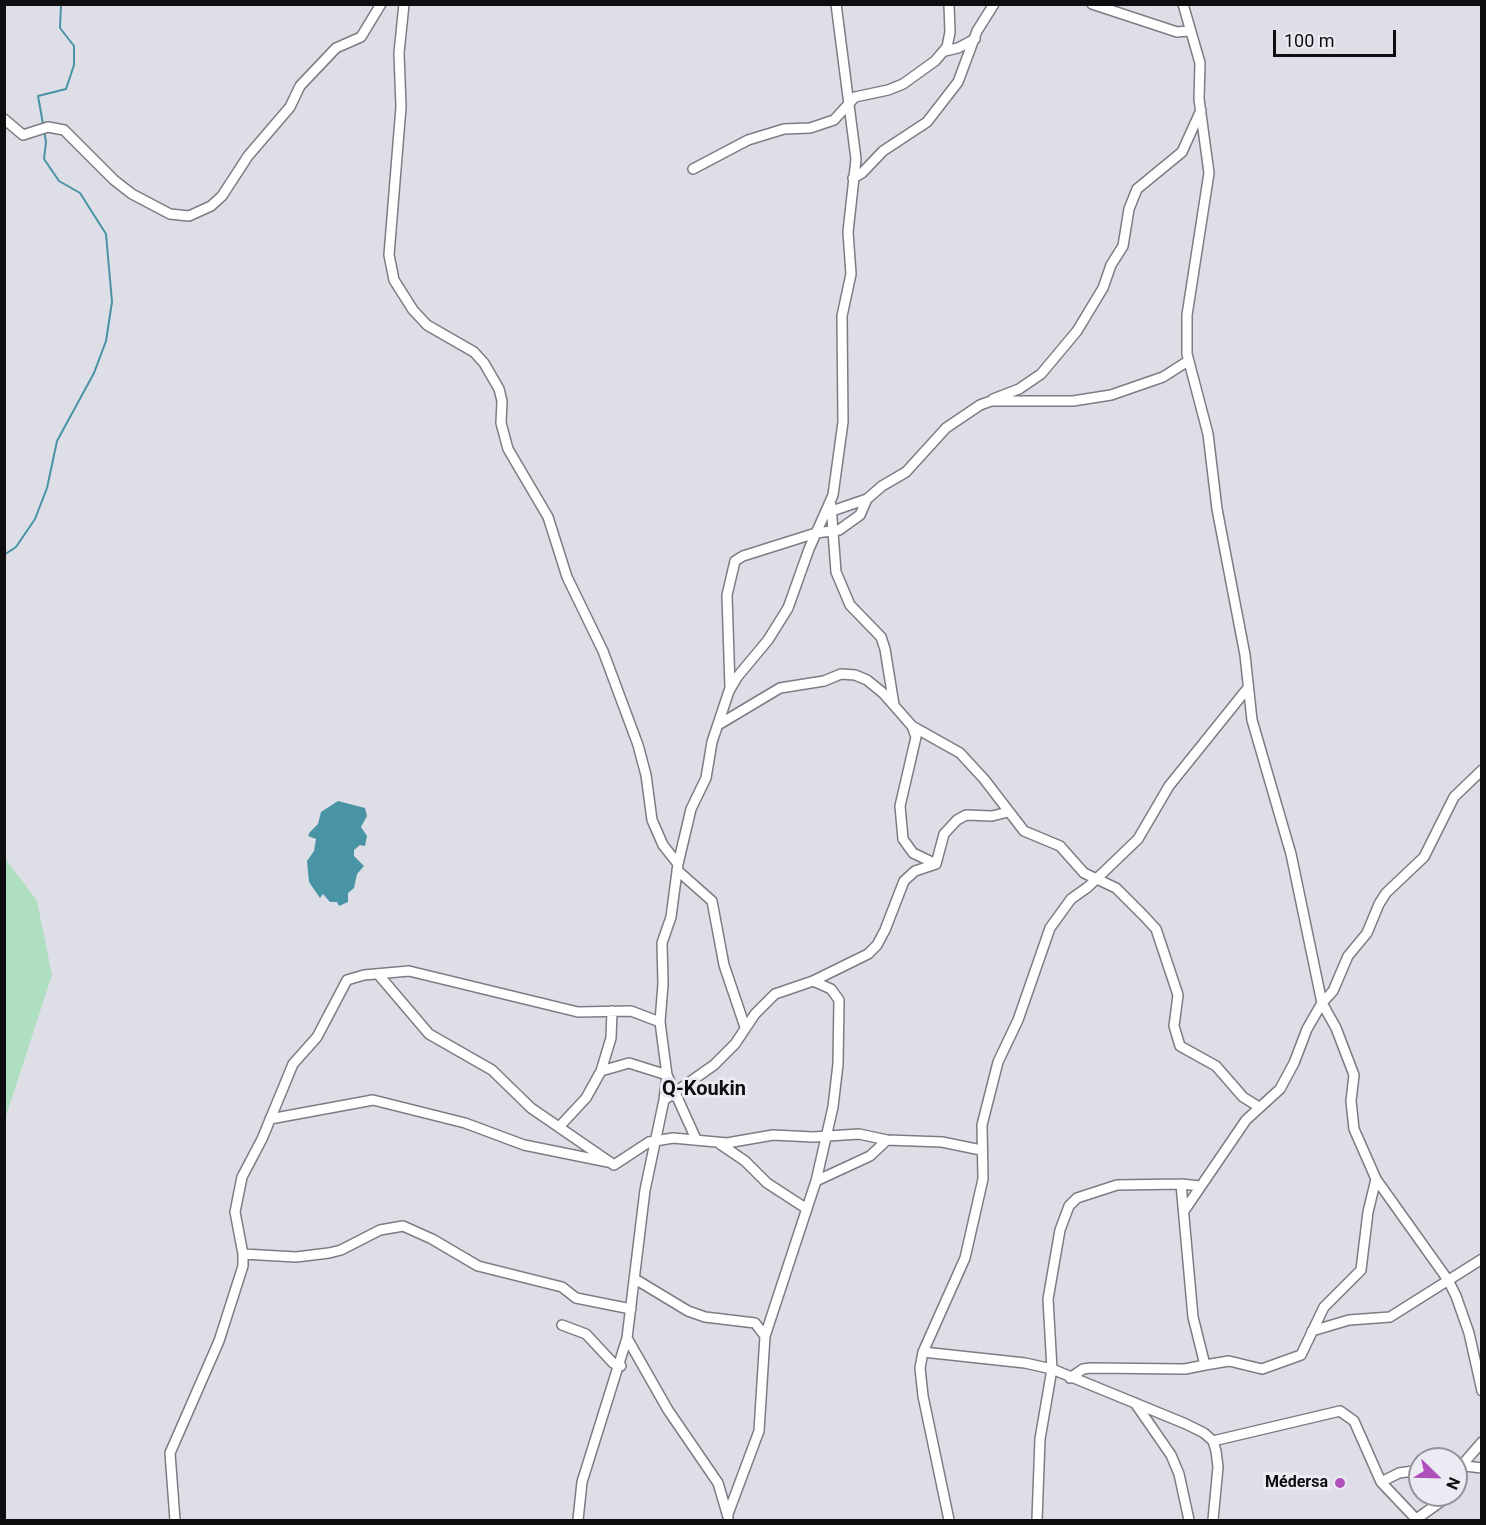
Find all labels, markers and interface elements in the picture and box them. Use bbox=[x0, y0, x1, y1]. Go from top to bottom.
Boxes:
scale bar bbox=[1276, 18, 1399, 56]
text: 100 m bbox=[1284, 30, 1335, 51]
district label: Q-Koukin bbox=[662, 1078, 746, 1102]
north arrow bbox=[1408, 1447, 1468, 1507]
place label: Médersa bbox=[1265, 1473, 1328, 1493]
text: N bbox=[1442, 1475, 1464, 1492]
marker: Médersa bbox=[1333, 1476, 1347, 1490]

